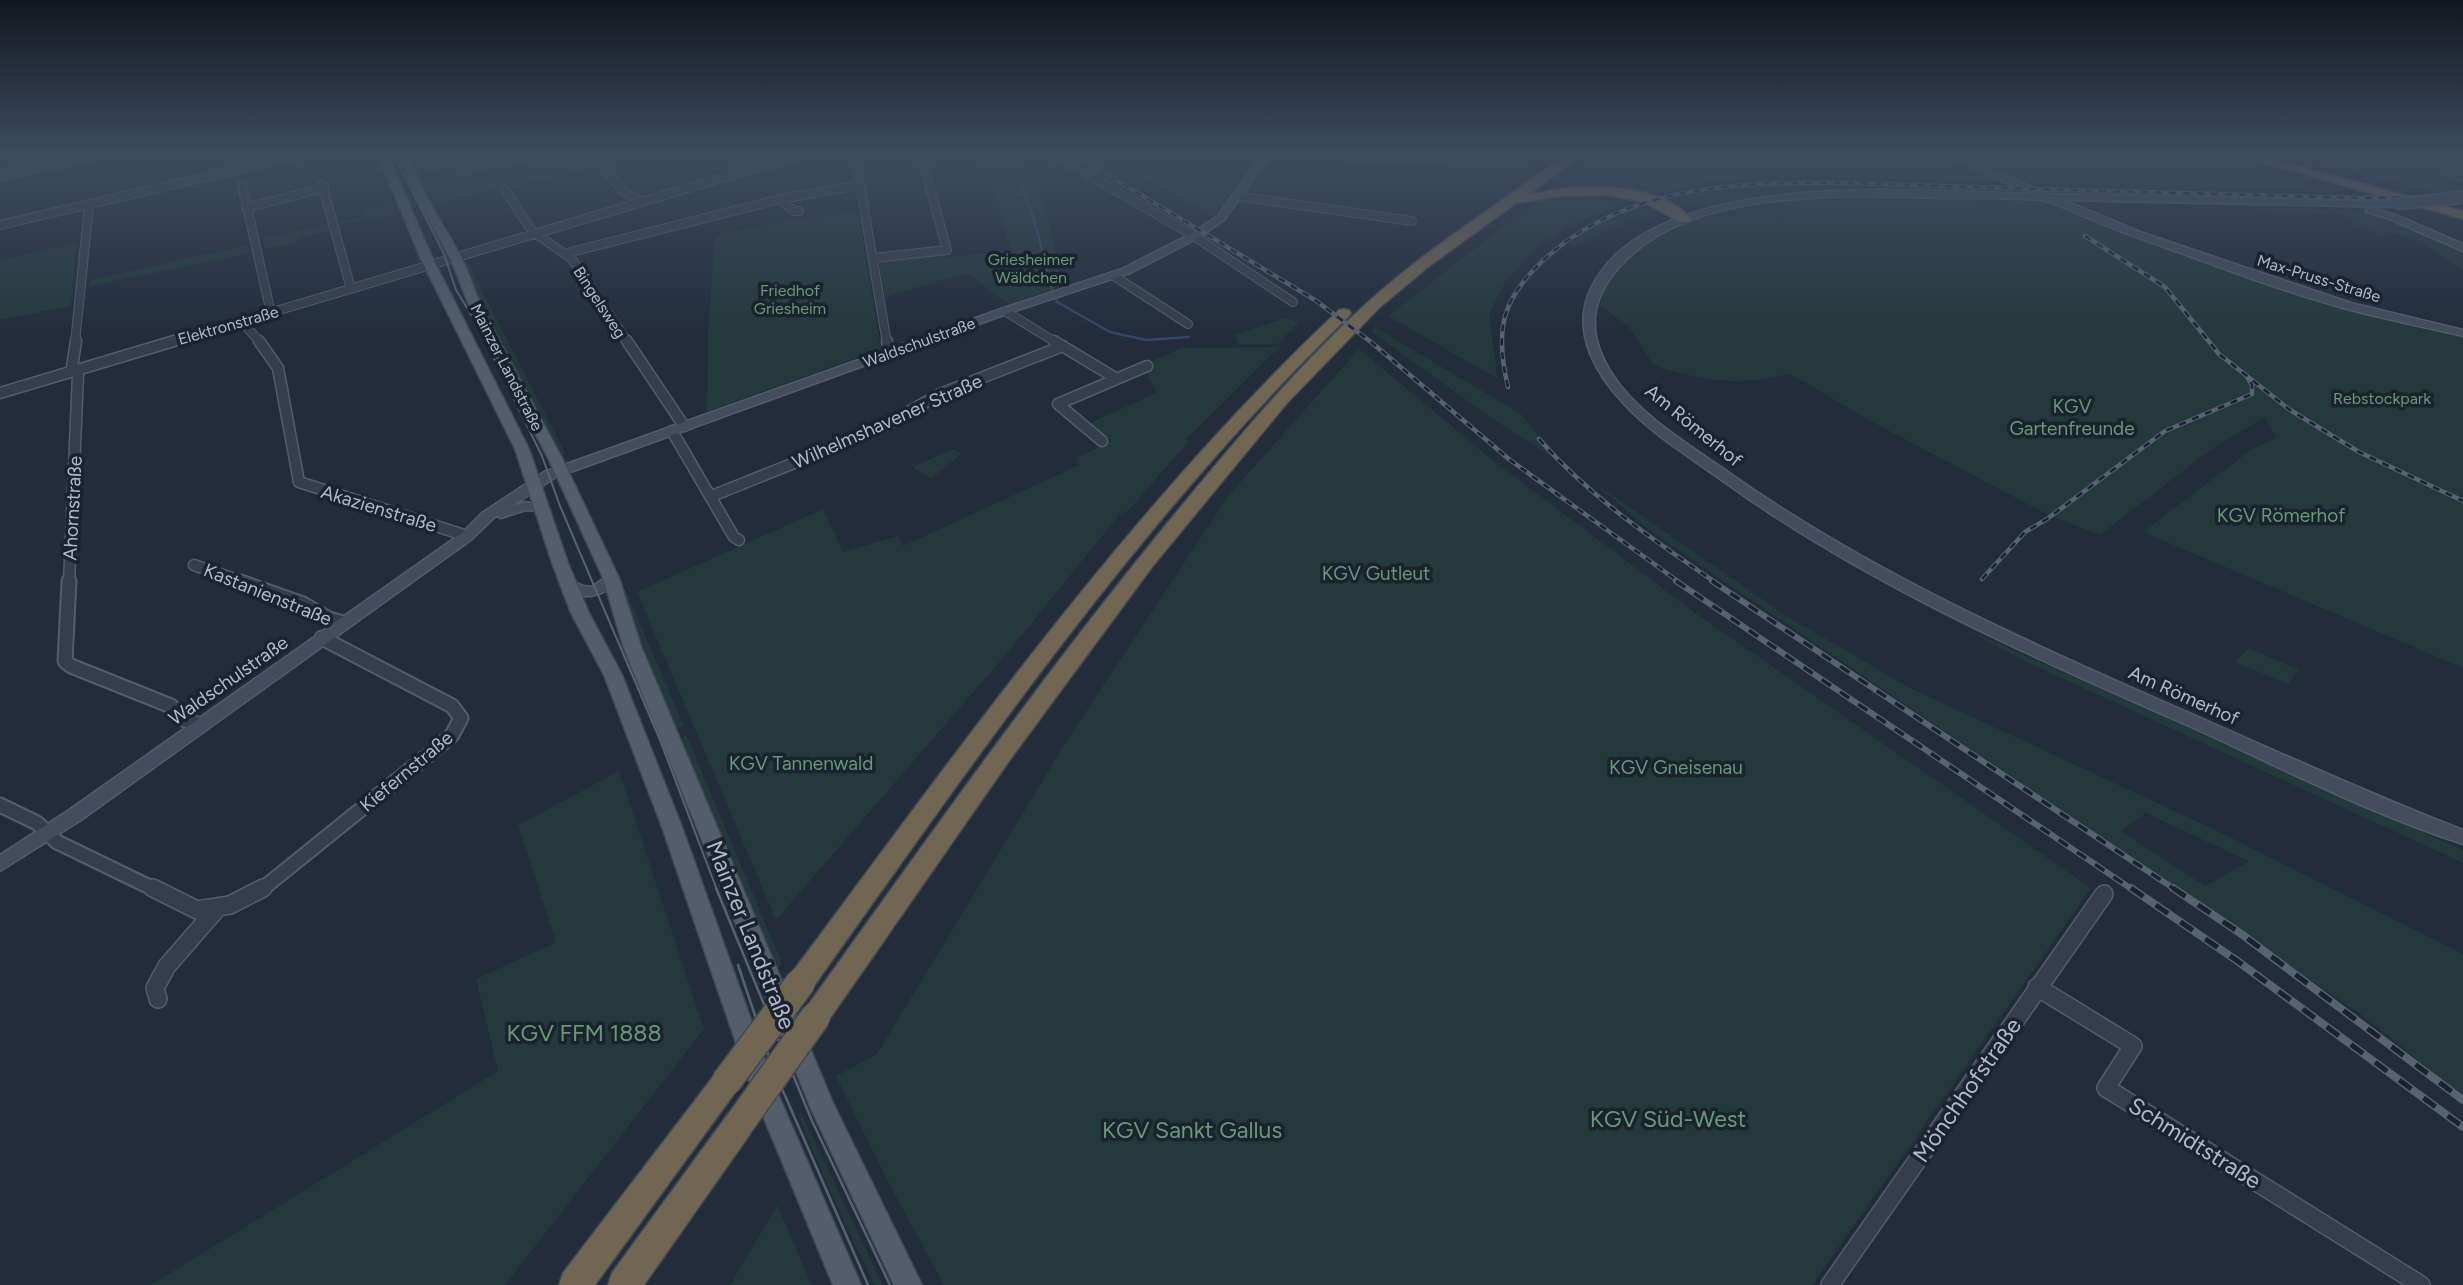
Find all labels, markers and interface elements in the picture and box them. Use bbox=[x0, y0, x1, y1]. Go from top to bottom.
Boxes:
park label: Griesheimer Wäldchen bbox=[988, 250, 1075, 287]
street label: Max-Pruss-Straße bbox=[2255, 251, 2383, 306]
street label: Bingelsweg bbox=[569, 263, 630, 342]
park label: Friedhof Griesheim bbox=[754, 281, 826, 318]
street label: Mainzer Landstraße bbox=[466, 301, 547, 434]
street label: Elektronstraße bbox=[176, 302, 281, 349]
street label: Waldschulstraße bbox=[860, 313, 978, 372]
street label: Wilhelmshavener Straße bbox=[789, 369, 986, 474]
street label: Am Römerhof bbox=[1640, 379, 1747, 472]
park label: Rebstockpark bbox=[2333, 389, 2431, 408]
park label: KGV Gartenfreunde bbox=[2009, 395, 2135, 440]
street label: Ahornstraße bbox=[58, 455, 87, 561]
street label: Akazienstraße bbox=[318, 480, 439, 537]
park label: KGV Römerhof bbox=[2217, 504, 2345, 527]
street label: Kastanienstraße bbox=[200, 558, 335, 631]
park label: KGV Gutleut bbox=[1322, 562, 1430, 585]
street label: Waldschulstraße bbox=[164, 631, 292, 730]
street label: Am Römerhof bbox=[2125, 661, 2242, 730]
street label: Kiefernstraße bbox=[355, 726, 457, 817]
park label: KGV Tannenwald bbox=[729, 752, 873, 775]
park label: KGV Gneisenau bbox=[1609, 756, 1743, 779]
street label: Mainzer Landstraße bbox=[700, 837, 802, 1033]
street label: Mönchhofstraße bbox=[1907, 1012, 2027, 1168]
park label: KGV FFM 1888 bbox=[506, 1019, 662, 1047]
street label: Schmidtstraße bbox=[2124, 1091, 2266, 1195]
park label: KGV Süd-West bbox=[1590, 1105, 1746, 1133]
park label: KGV Sankt Gallus bbox=[1102, 1116, 1282, 1144]

